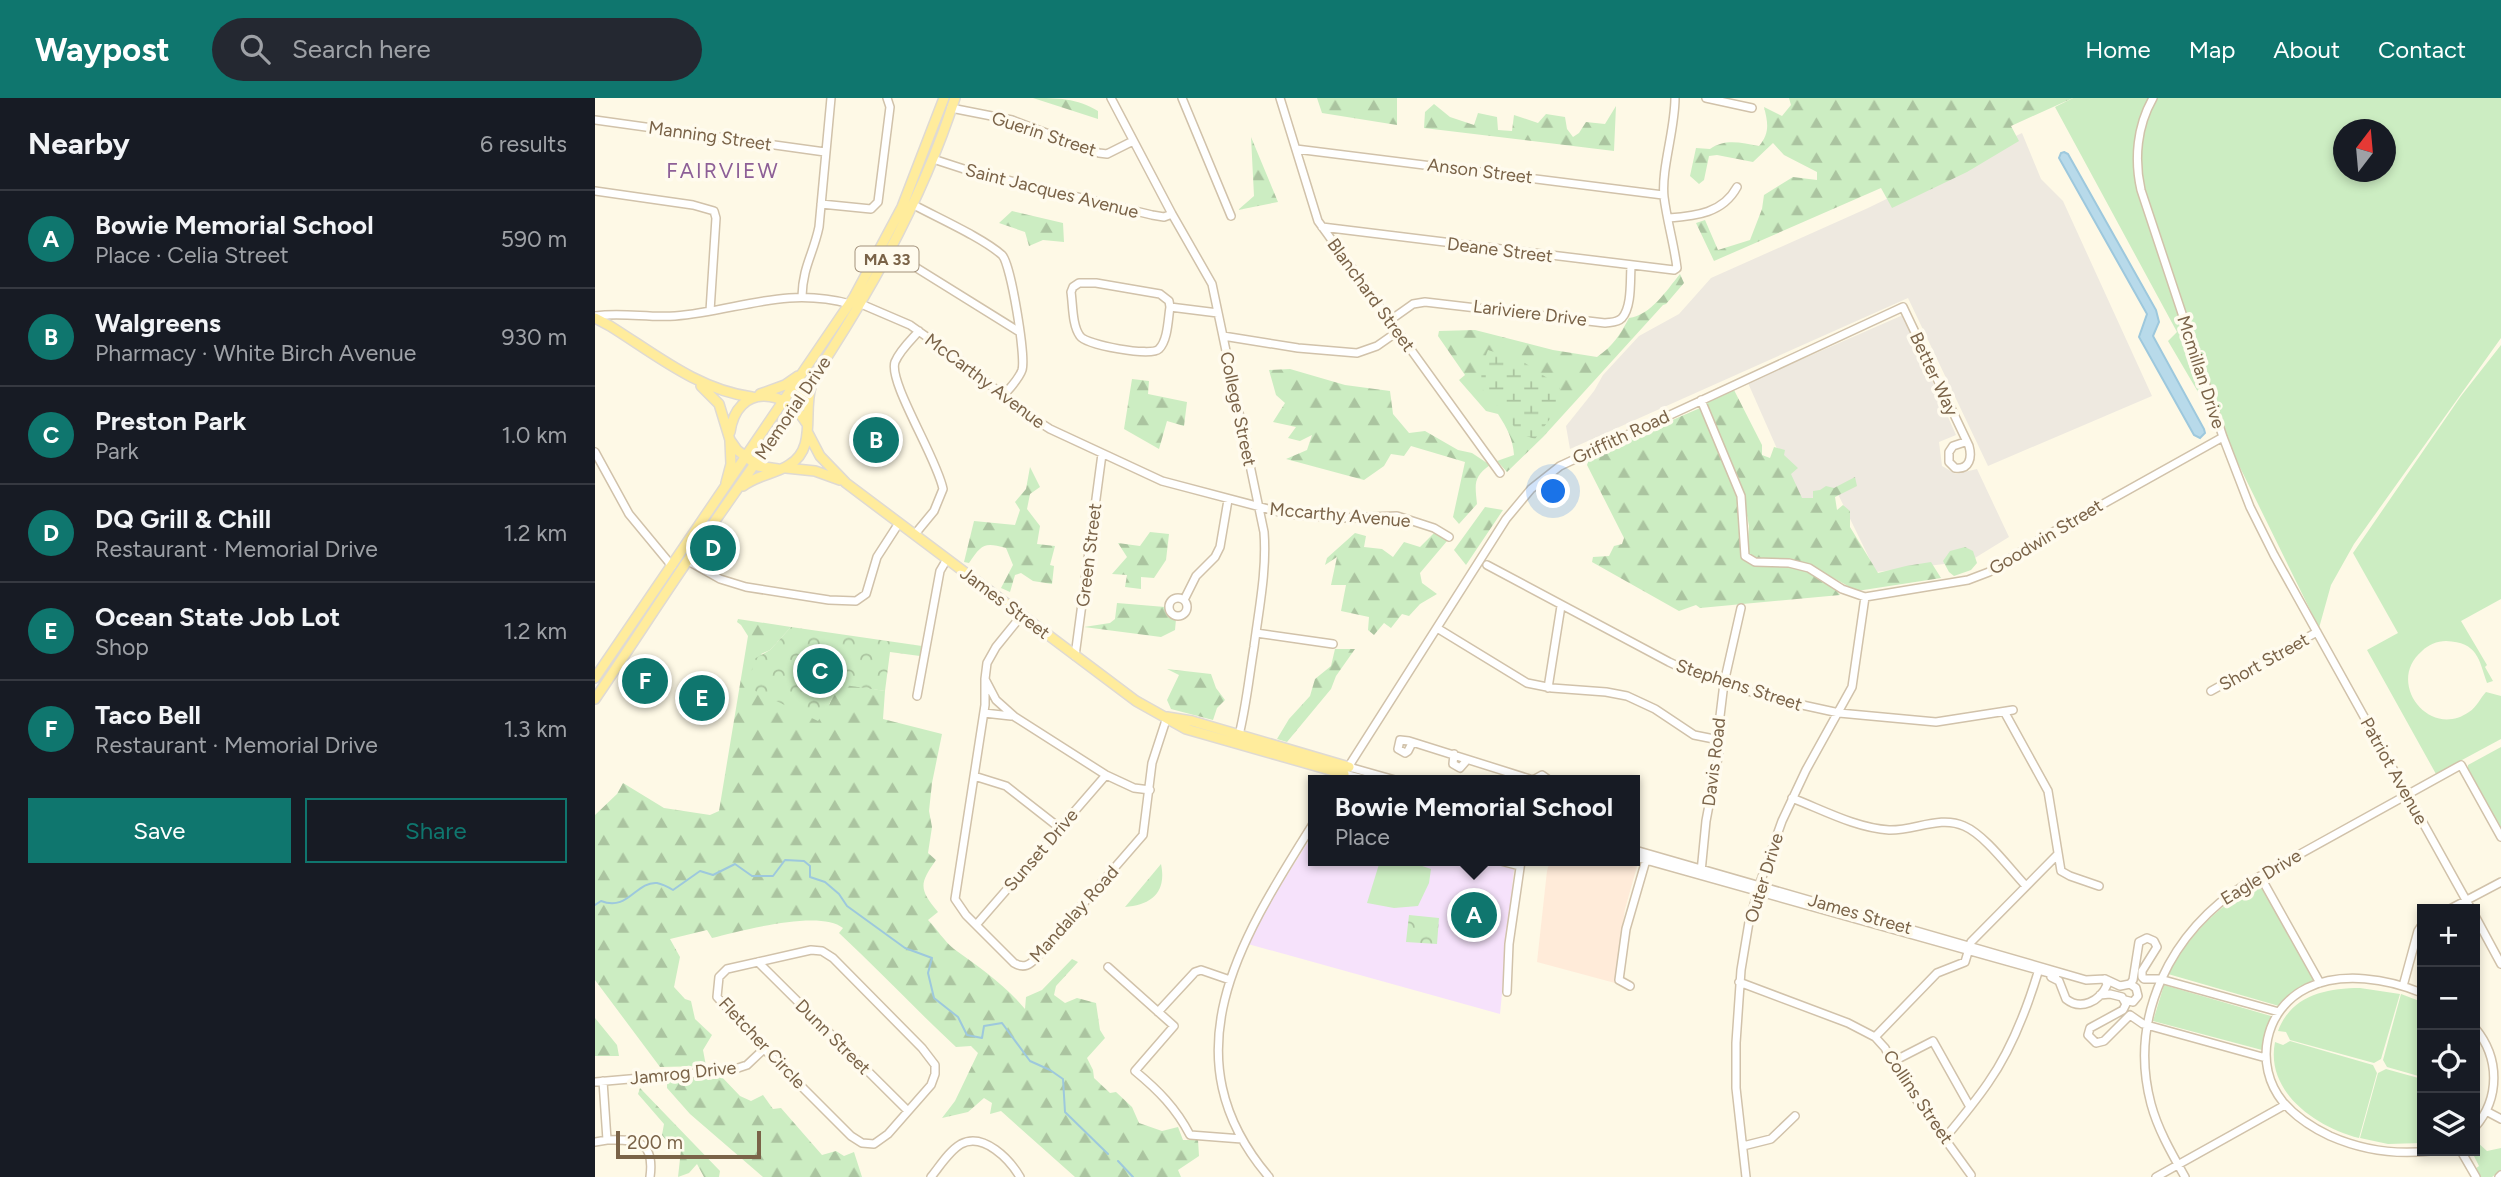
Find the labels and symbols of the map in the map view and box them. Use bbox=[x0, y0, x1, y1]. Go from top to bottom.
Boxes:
street label: Guerin Street bbox=[989, 107, 1099, 161]
street label: Manning Street bbox=[647, 116, 773, 156]
north arrow bbox=[2333, 119, 2396, 182]
street label: Anson Street bbox=[1426, 154, 1534, 188]
district label: FAIRVIEW bbox=[666, 158, 780, 183]
street label: Saint Jacques Avenue bbox=[963, 159, 1141, 223]
street label: Deane Street bbox=[1446, 233, 1554, 267]
street label: Blanchard Street bbox=[1323, 234, 1420, 356]
road number: MA 33 bbox=[855, 246, 919, 272]
street label: Lariviere Drive bbox=[1472, 295, 1588, 331]
street label: Mcmillan Drive bbox=[2172, 313, 2230, 432]
street label: McCarthy Avenue bbox=[921, 329, 1050, 433]
street label: Better Way bbox=[1905, 329, 1963, 420]
street label: College Street bbox=[1215, 350, 1261, 468]
street label: Memorial Drive bbox=[750, 352, 836, 464]
street label: Griffith Road bbox=[1569, 405, 1673, 469]
pin: B bbox=[853, 414, 899, 466]
your location bbox=[1536, 474, 1570, 508]
street label: Goodwin Street bbox=[1985, 494, 2107, 579]
street label: Mccarthy Avenue bbox=[1269, 498, 1412, 532]
street label: Green Street bbox=[1072, 502, 1106, 608]
pin: D bbox=[690, 522, 736, 574]
street label: James Street bbox=[956, 562, 1054, 644]
street label: Short Street bbox=[2215, 628, 2313, 696]
pin: C bbox=[797, 645, 843, 697]
street label: Stephens Street bbox=[1673, 654, 1805, 716]
pin: F bbox=[622, 655, 668, 707]
pin: E bbox=[679, 672, 725, 724]
street label: Patriot Avenue bbox=[2356, 714, 2433, 829]
street label: Davis Road bbox=[1698, 716, 1730, 808]
street label: Sunset Drive bbox=[999, 804, 1083, 896]
street label: Outer Drive bbox=[1740, 830, 1788, 926]
street label: Eagle Drive bbox=[2217, 844, 2305, 910]
street label: Mandalay Road bbox=[1025, 861, 1123, 967]
pin: A bbox=[1451, 889, 1497, 941]
street label: James Street bbox=[1806, 889, 1915, 939]
street label: Fletcher Circle bbox=[714, 993, 810, 1093]
street label: Dunn Street bbox=[791, 995, 875, 1079]
street label: Collins Street bbox=[1878, 1046, 1958, 1148]
street label: Jamrog Drive bbox=[629, 1056, 737, 1090]
scale bar bbox=[616, 1128, 761, 1160]

